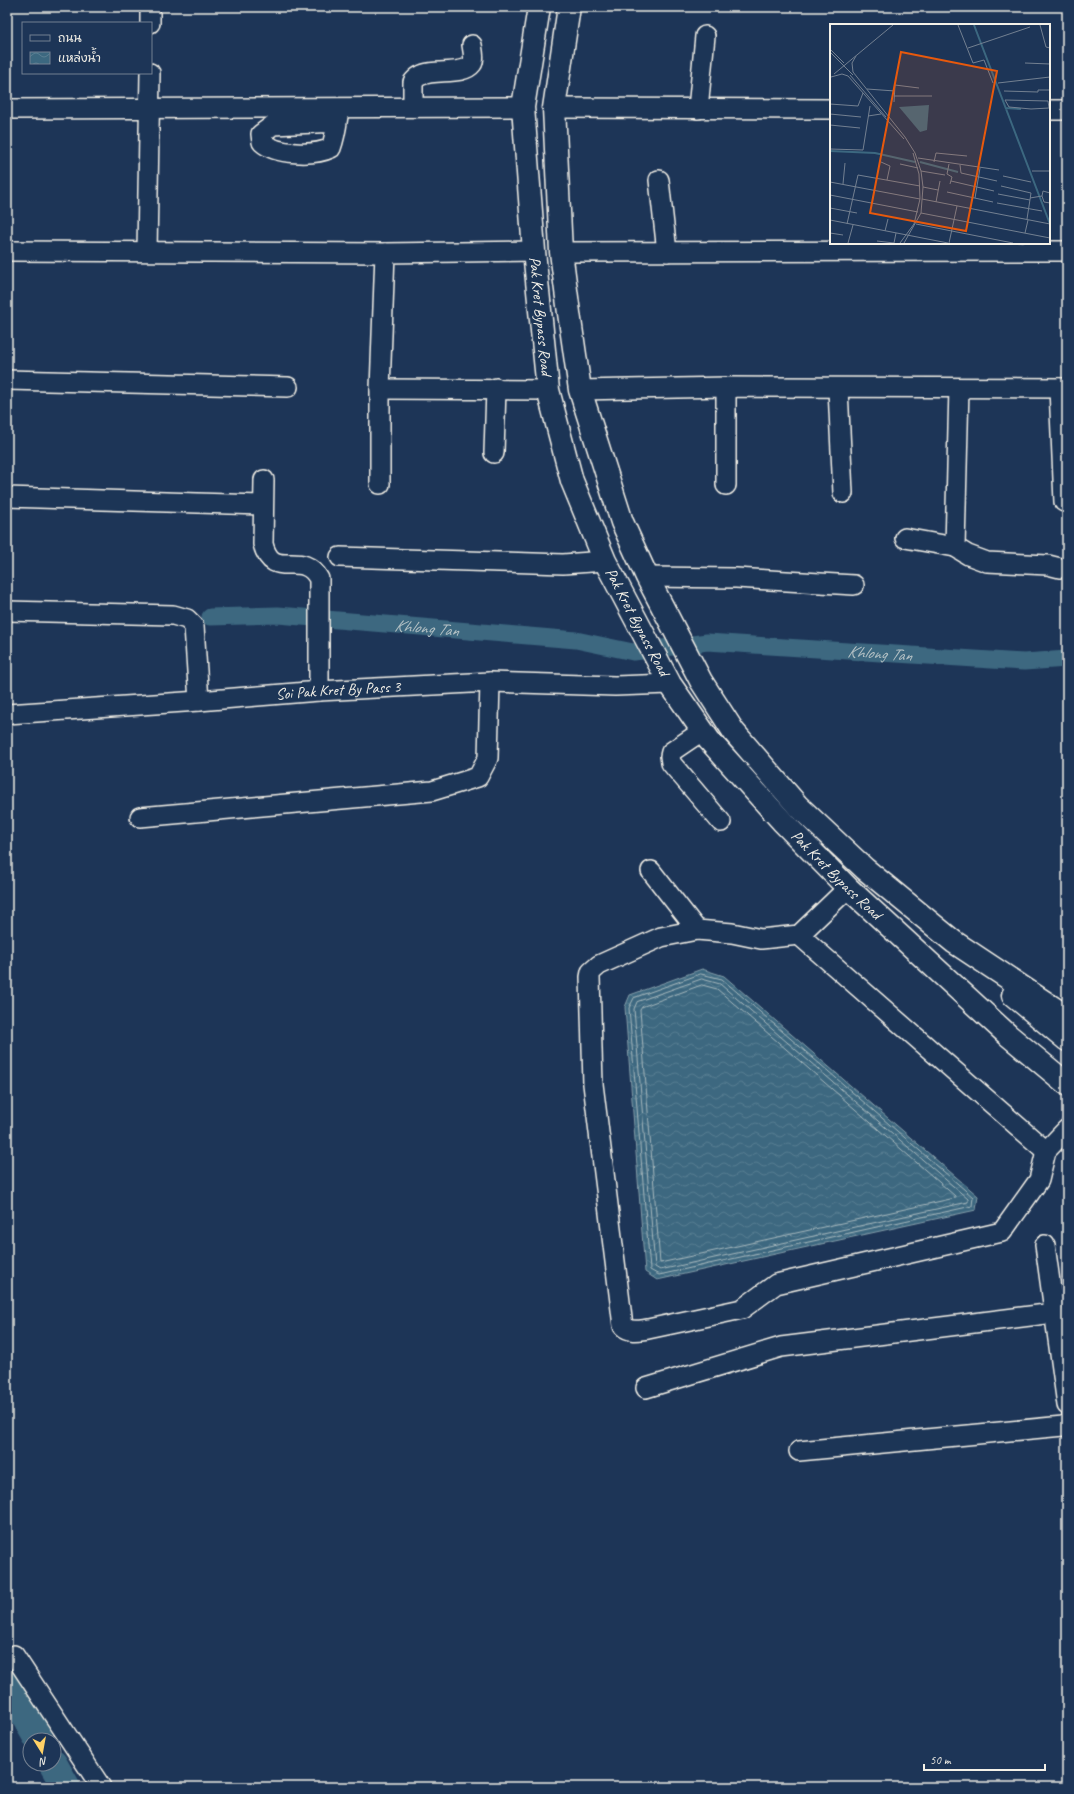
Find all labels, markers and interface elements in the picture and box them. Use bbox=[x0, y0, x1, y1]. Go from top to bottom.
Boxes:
legend bbox=[22, 22, 152, 74]
inset map bbox=[830, 24, 1050, 244]
text: ถนน bbox=[58, 30, 82, 46]
text: แหล่งน้ำ bbox=[58, 47, 101, 66]
street label: Pak Kret Bypass Road bbox=[525, 256, 557, 379]
street label: Pak Kret Bypass Road bbox=[601, 565, 675, 682]
water label: Khlong Tan bbox=[394, 614, 461, 641]
water label: Khlong Tan bbox=[847, 640, 914, 665]
street label: Soi Pak Kret By Pass 3 bbox=[275, 677, 403, 705]
street label: Pak Kret Bypass Road bbox=[787, 826, 888, 926]
north arrow bbox=[22, 1732, 62, 1772]
scale bar bbox=[924, 1746, 1045, 1772]
text: 50 m bbox=[930, 1752, 952, 1768]
text: N bbox=[37, 1754, 49, 1770]

